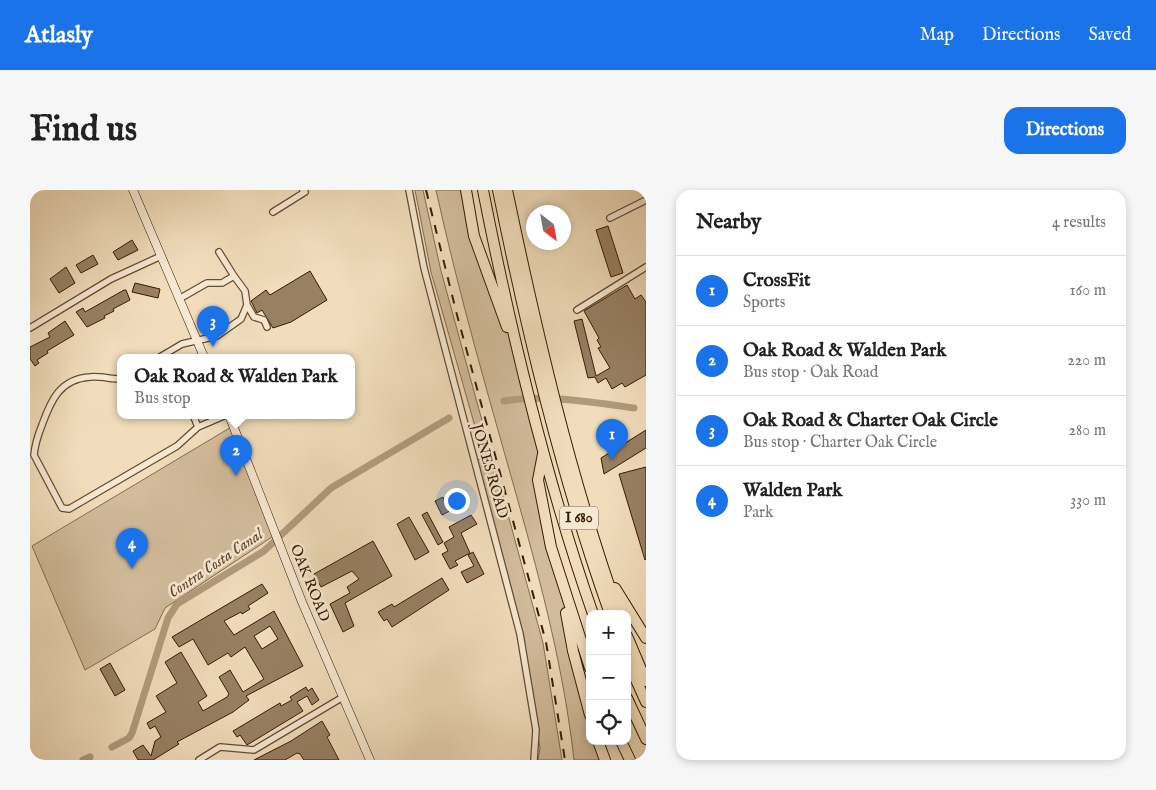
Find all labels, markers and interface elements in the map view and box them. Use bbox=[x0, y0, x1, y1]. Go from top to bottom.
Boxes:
text: Atlasly bbox=[25, 20, 93, 51]
text: Map bbox=[920, 24, 954, 47]
text: Directions bbox=[982, 24, 1060, 47]
text: Saved bbox=[1088, 24, 1131, 47]
button: Directions bbox=[1004, 107, 1126, 154]
text: Find us bbox=[30, 108, 137, 153]
north arrow bbox=[526, 205, 571, 250]
text: Nearby bbox=[696, 209, 761, 236]
text: 4 results bbox=[1052, 213, 1106, 233]
text: CrossFit bbox=[743, 269, 811, 293]
text: 1 bbox=[709, 281, 715, 301]
text: 160 m bbox=[1070, 281, 1106, 301]
text: Sports bbox=[743, 293, 785, 313]
pin: 3 bbox=[197, 306, 229, 347]
text: Oak Road & Walden Park bbox=[743, 339, 946, 363]
text: 2 bbox=[708, 351, 716, 371]
text: 220 m bbox=[1067, 351, 1106, 371]
popup bbox=[117, 354, 355, 419]
text: Bus stop · Oak Road bbox=[743, 363, 878, 383]
text: Oak Road & Walden Park bbox=[134, 365, 338, 389]
text: Bus stop bbox=[134, 389, 191, 409]
text: Oak Road & Charter Oak Circle bbox=[743, 409, 998, 433]
street label: JONES ROAD bbox=[467, 419, 513, 521]
pin: 1 bbox=[596, 419, 628, 460]
text: 3 bbox=[709, 421, 715, 441]
text: 280 m bbox=[1069, 421, 1106, 441]
text: Bus stop · Charter Oak Circle bbox=[743, 433, 937, 453]
pin: 2 bbox=[220, 435, 252, 476]
text: Walden Park bbox=[743, 479, 843, 503]
your location bbox=[444, 488, 470, 514]
text: 4 bbox=[708, 491, 716, 511]
text: 330 m bbox=[1070, 491, 1106, 511]
text: Park bbox=[743, 503, 773, 523]
road number: I 680 bbox=[560, 506, 598, 529]
water label: Contra Costa Canal bbox=[165, 524, 268, 603]
pin: 4 bbox=[116, 528, 148, 569]
street label: OAK ROAD bbox=[286, 542, 334, 624]
map controls bbox=[586, 610, 631, 745]
button: + bbox=[586, 610, 631, 655]
button: − bbox=[586, 655, 631, 700]
button: locate bbox=[586, 700, 631, 745]

